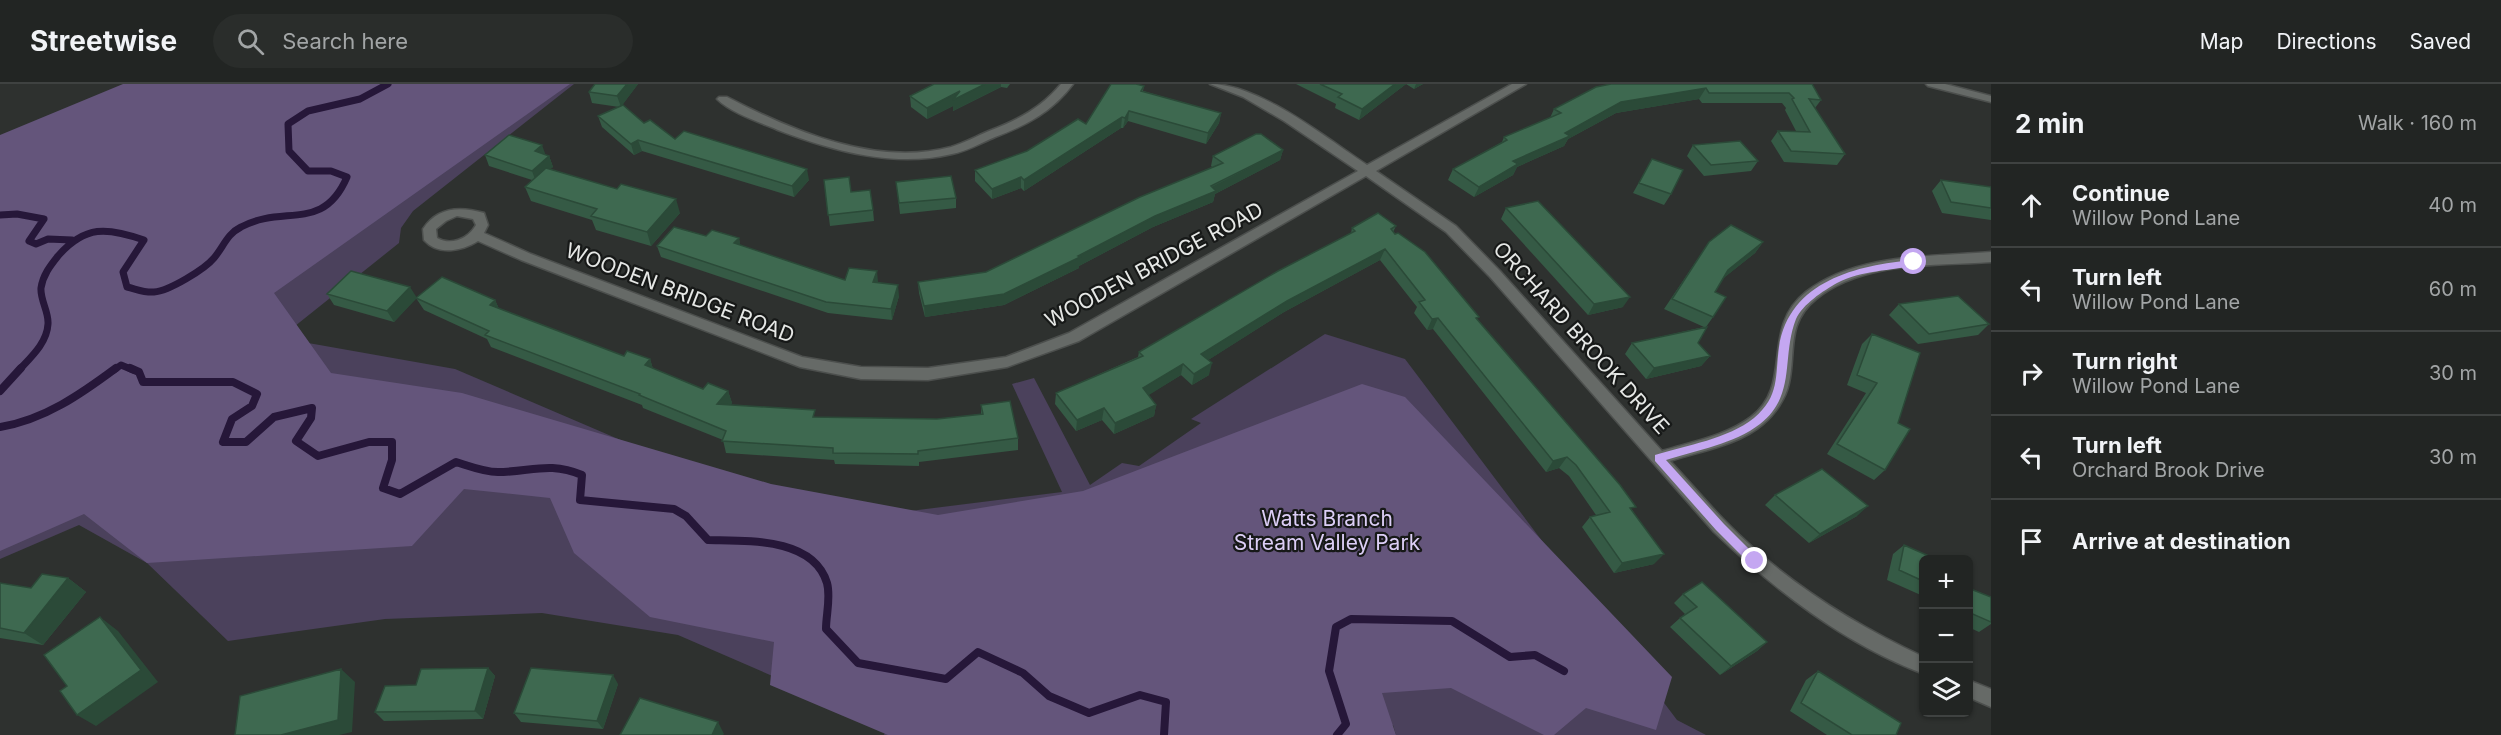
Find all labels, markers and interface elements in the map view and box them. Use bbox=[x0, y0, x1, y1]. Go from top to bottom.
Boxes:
search box bbox=[213, 14, 633, 68]
text: Streetwise bbox=[30, 24, 177, 58]
icon: search bbox=[234, 25, 267, 58]
text: Search here bbox=[282, 28, 408, 54]
text: Map bbox=[2200, 29, 2243, 54]
text: Directions bbox=[2276, 29, 2377, 54]
text: Saved bbox=[2410, 29, 2471, 54]
text: 2 min bbox=[2015, 108, 2085, 139]
text: Walk · 160 m bbox=[2358, 111, 2477, 135]
text: Continue bbox=[2072, 180, 2170, 206]
icon: ahead bbox=[2015, 189, 2048, 222]
text: 40 m bbox=[2428, 193, 2477, 217]
street label: WOODEN BRIDGE ROAD bbox=[1041, 196, 1267, 333]
text: Willow Pond Lane bbox=[2072, 206, 2240, 230]
street label: ORCHARD BROOK DRIVE bbox=[1488, 236, 1674, 439]
street label: WOODEN BRIDGE ROAD bbox=[562, 237, 798, 348]
route start bbox=[1900, 248, 1926, 274]
text: Turn left bbox=[2072, 264, 2162, 290]
icon: left bbox=[2015, 273, 2048, 306]
text: 60 m bbox=[2429, 277, 2477, 301]
text: Willow Pond Lane bbox=[2072, 290, 2240, 314]
text: Turn right bbox=[2072, 348, 2178, 374]
icon: right bbox=[2015, 357, 2048, 390]
text: 30 m bbox=[2429, 361, 2477, 385]
text: Willow Pond Lane bbox=[2072, 374, 2240, 398]
text: Turn left bbox=[2072, 432, 2162, 458]
icon: left bbox=[2015, 441, 2048, 474]
text: 30 m bbox=[2429, 445, 2477, 469]
text: Orchard Brook Drive bbox=[2072, 458, 2265, 482]
park label: Watts Branch Stream Valley Park bbox=[1234, 506, 1421, 555]
icon: arrive bbox=[2015, 525, 2048, 558]
text: Arrive at destination bbox=[2072, 528, 2291, 554]
route end bbox=[1741, 547, 1767, 573]
map controls bbox=[1919, 555, 1973, 717]
button: + bbox=[1919, 555, 1973, 609]
button: − bbox=[1919, 609, 1973, 663]
button: layers bbox=[1919, 663, 1973, 717]

